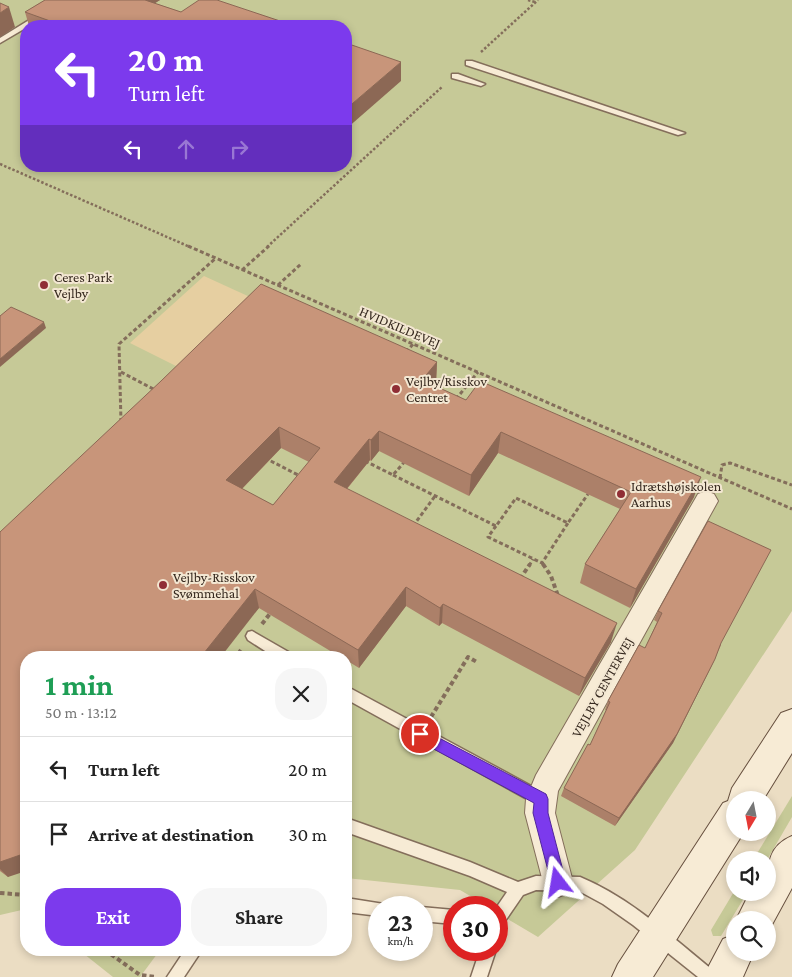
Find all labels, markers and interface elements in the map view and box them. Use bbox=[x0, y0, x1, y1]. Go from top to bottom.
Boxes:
icon: left bbox=[45, 40, 110, 105]
text: 20 m bbox=[128, 40, 203, 79]
text: Turn left bbox=[128, 81, 205, 106]
icon: left bbox=[119, 135, 147, 163]
icon: ahead bbox=[172, 135, 200, 163]
icon: right bbox=[225, 135, 253, 163]
place label: Ceres Park Vejlby bbox=[54, 269, 112, 302]
marker: Ceres Park Vejlby bbox=[38, 279, 50, 291]
street label: HVIDKILDEVEJ bbox=[357, 303, 443, 351]
place label: Vejlby/Risskov Centret bbox=[406, 373, 487, 405]
marker: Vejlby/Risskov Centret bbox=[390, 383, 402, 395]
place label: Idrætshøjskolen Aarhus bbox=[631, 478, 722, 510]
marker: Idrætshøjskolen Aarhus bbox=[615, 488, 627, 500]
place label: Vejlby-Risskov Svømmehal bbox=[173, 569, 255, 601]
marker: Vejlby-Risskov Svømmehal bbox=[157, 579, 169, 591]
street label: VEJLBY CENTERVEJ bbox=[568, 634, 636, 740]
text: 1 min bbox=[45, 668, 113, 701]
button: close bbox=[275, 668, 327, 720]
text: 50 m · 13:12 bbox=[45, 704, 117, 721]
pin bbox=[399, 713, 441, 755]
icon: arrive bbox=[406, 720, 434, 748]
icon: left bbox=[45, 755, 73, 783]
text: Turn left bbox=[88, 759, 160, 780]
text: 20 m bbox=[288, 759, 327, 780]
north arrow bbox=[726, 791, 776, 841]
map controls bbox=[726, 791, 776, 961]
icon: arrive bbox=[45, 820, 73, 848]
text: Arrive at destination bbox=[88, 824, 254, 845]
text: 30 m bbox=[288, 824, 327, 845]
button: sound bbox=[726, 851, 776, 901]
position arrow bbox=[531, 855, 583, 907]
button: Exit bbox=[45, 888, 181, 946]
button: Share bbox=[191, 888, 327, 946]
speed limit sign: 30 bbox=[443, 896, 508, 961]
text: 23 bbox=[388, 909, 413, 936]
button: search bbox=[726, 911, 776, 961]
text: km/h bbox=[388, 934, 413, 948]

